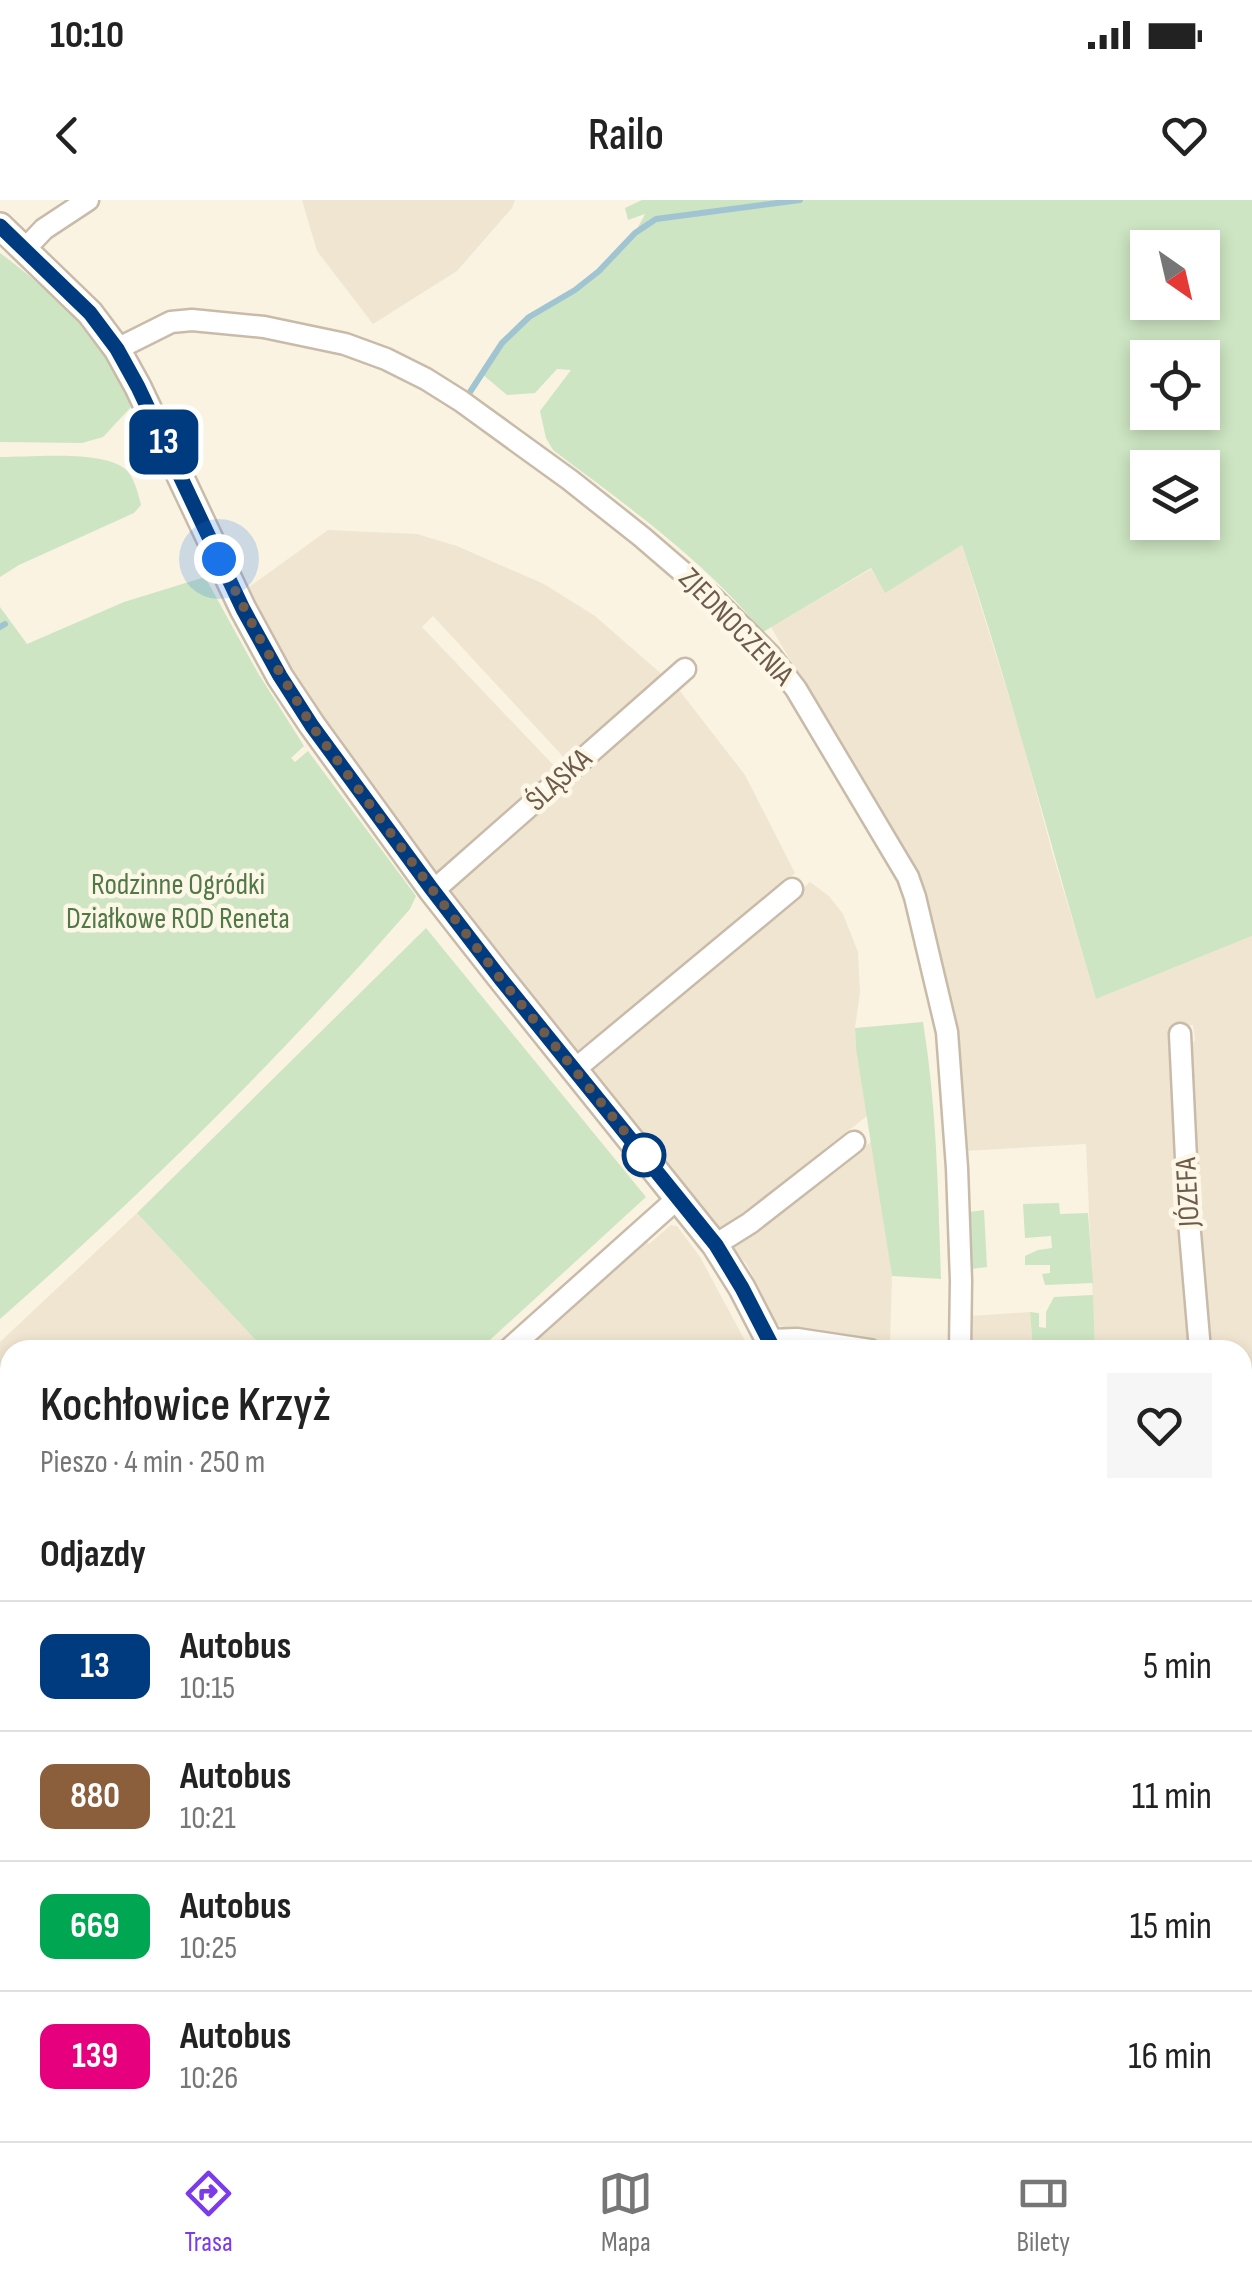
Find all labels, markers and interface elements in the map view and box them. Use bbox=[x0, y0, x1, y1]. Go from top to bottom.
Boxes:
text: 10:10 bbox=[50, 13, 124, 58]
icon: back bbox=[40, 108, 95, 163]
text: Railo bbox=[588, 108, 664, 163]
icon: heart bbox=[1157, 108, 1212, 163]
north arrow bbox=[1130, 230, 1220, 320]
map controls bbox=[1130, 230, 1220, 540]
button: locate bbox=[1130, 340, 1220, 430]
line badge: 13 bbox=[119, 410, 209, 474]
text: 13 bbox=[149, 421, 179, 464]
button: layers bbox=[1130, 450, 1220, 540]
your location bbox=[194, 534, 244, 584]
street label: ZJEDNOCZENIA bbox=[671, 561, 801, 693]
street label: ŚLĄSKA bbox=[519, 741, 600, 819]
park label: Rodzinne Ogródki Działkowe ROD Reneta bbox=[66, 867, 290, 937]
unlabelled marker bbox=[623, 1134, 665, 1176]
street label: JÓZEFA bbox=[1168, 1156, 1208, 1229]
button: heart bbox=[1107, 1373, 1212, 1478]
text: Kochłowice Krzyż bbox=[40, 1377, 331, 1434]
text: Pieszo · 4 min · 250 m bbox=[40, 1443, 265, 1482]
text: Odjazdy bbox=[40, 1532, 146, 1577]
text: Autobus bbox=[180, 1624, 291, 1669]
text: 5 min bbox=[1143, 1644, 1212, 1689]
text: 13 bbox=[80, 1645, 110, 1688]
text: 10:15 bbox=[180, 1669, 235, 1708]
text: Autobus bbox=[180, 1754, 291, 1799]
text: 11 min bbox=[1132, 1774, 1212, 1819]
text: 880 bbox=[70, 1775, 120, 1818]
text: 10:21 bbox=[180, 1799, 236, 1838]
text: Autobus bbox=[180, 1884, 291, 1929]
text: 15 min bbox=[1130, 1904, 1212, 1949]
text: 669 bbox=[70, 1905, 120, 1948]
text: 10:25 bbox=[180, 1929, 237, 1968]
text: Autobus bbox=[180, 2014, 291, 2059]
text: 16 min bbox=[1128, 2034, 1212, 2079]
text: 139 bbox=[72, 2035, 118, 2078]
text: 10:26 bbox=[180, 2059, 238, 2098]
tab: Trasa bbox=[181, 2166, 236, 2259]
tab: Mapa bbox=[598, 2166, 653, 2259]
tab: Bilety bbox=[1016, 2166, 1071, 2259]

